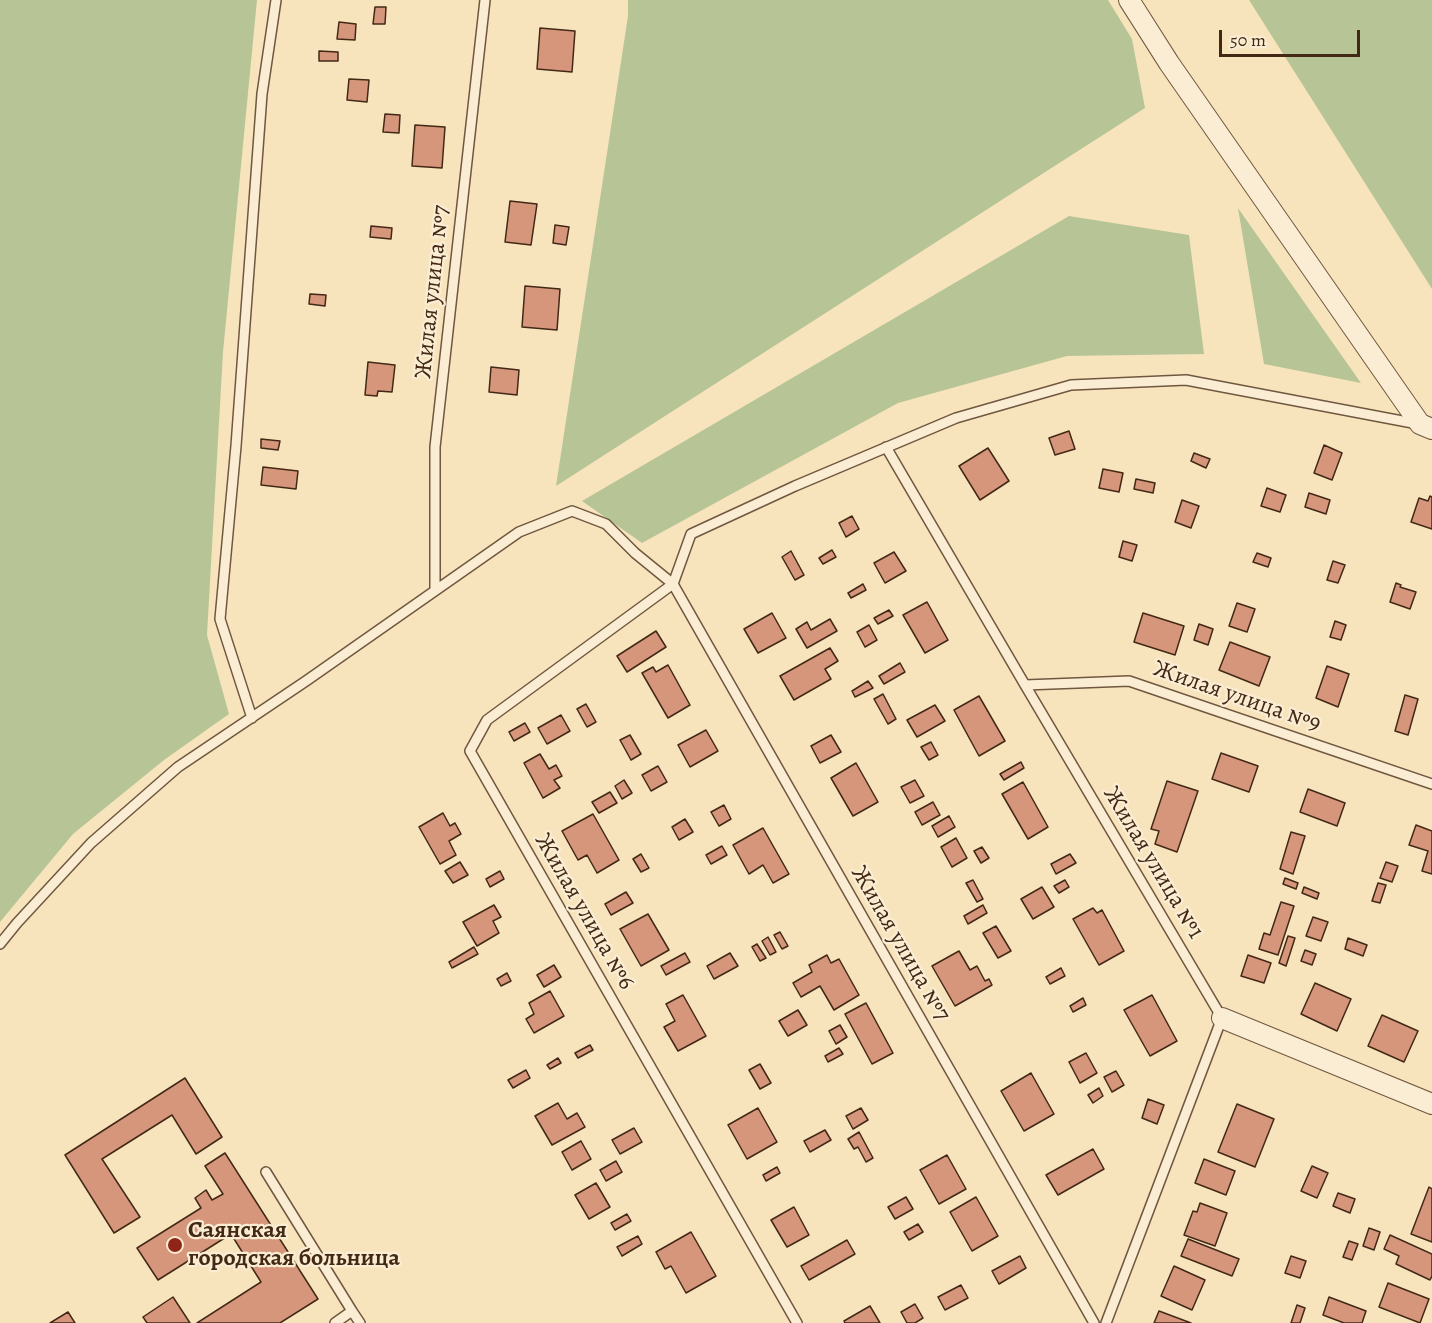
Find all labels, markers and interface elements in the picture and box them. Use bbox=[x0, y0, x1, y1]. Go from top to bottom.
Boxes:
scale bar bbox=[1222, 18, 1363, 56]
text: 50 m bbox=[1230, 28, 1266, 52]
street label: Жилая улица №7 bbox=[410, 204, 456, 380]
street label: Жилая улица №9 bbox=[1150, 655, 1324, 739]
street label: Жилая улица №1 bbox=[1096, 782, 1210, 944]
street label: Жилая улица №6 bbox=[528, 829, 640, 995]
street label: Жилая улица №7 bbox=[844, 861, 956, 1027]
place label: Саянская городская больница bbox=[188, 1217, 400, 1273]
marker: Саянская городская больница bbox=[166, 1236, 184, 1254]

